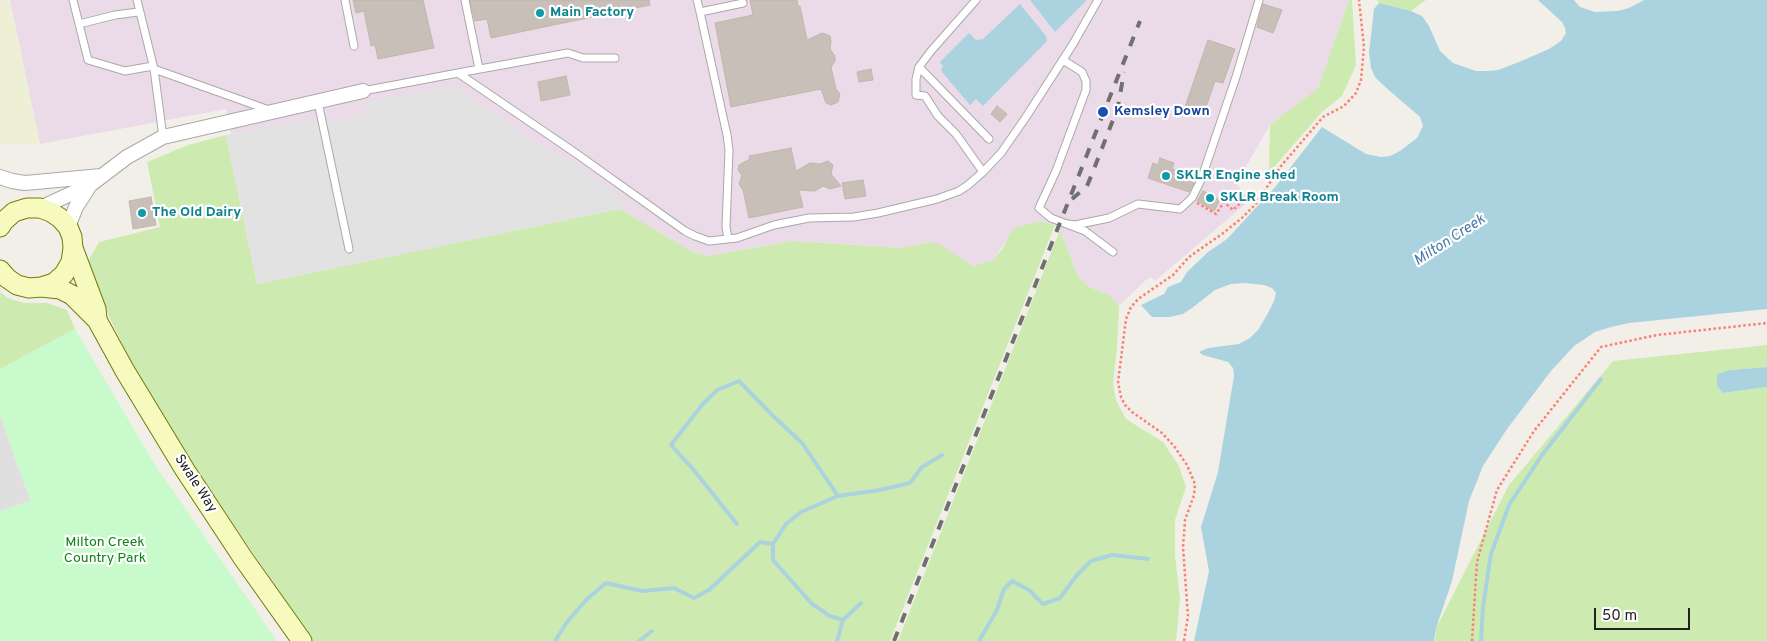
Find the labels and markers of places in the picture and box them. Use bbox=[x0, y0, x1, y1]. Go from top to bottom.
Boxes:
place label: Main Factory bbox=[550, 5, 634, 21]
marker: Main Factory bbox=[534, 7, 546, 19]
place label: Kemsley Down bbox=[1114, 104, 1210, 120]
marker: Kemsley Down bbox=[1096, 105, 1110, 119]
place label: SKLR Engine shed bbox=[1176, 168, 1296, 184]
marker: SKLR Engine shed bbox=[1160, 170, 1172, 182]
place label: SKLR Break Room bbox=[1220, 190, 1339, 206]
marker: SKLR Break Room bbox=[1204, 192, 1216, 204]
place label: The Old Dairy bbox=[152, 205, 241, 221]
marker: The Old Dairy bbox=[136, 207, 148, 219]

